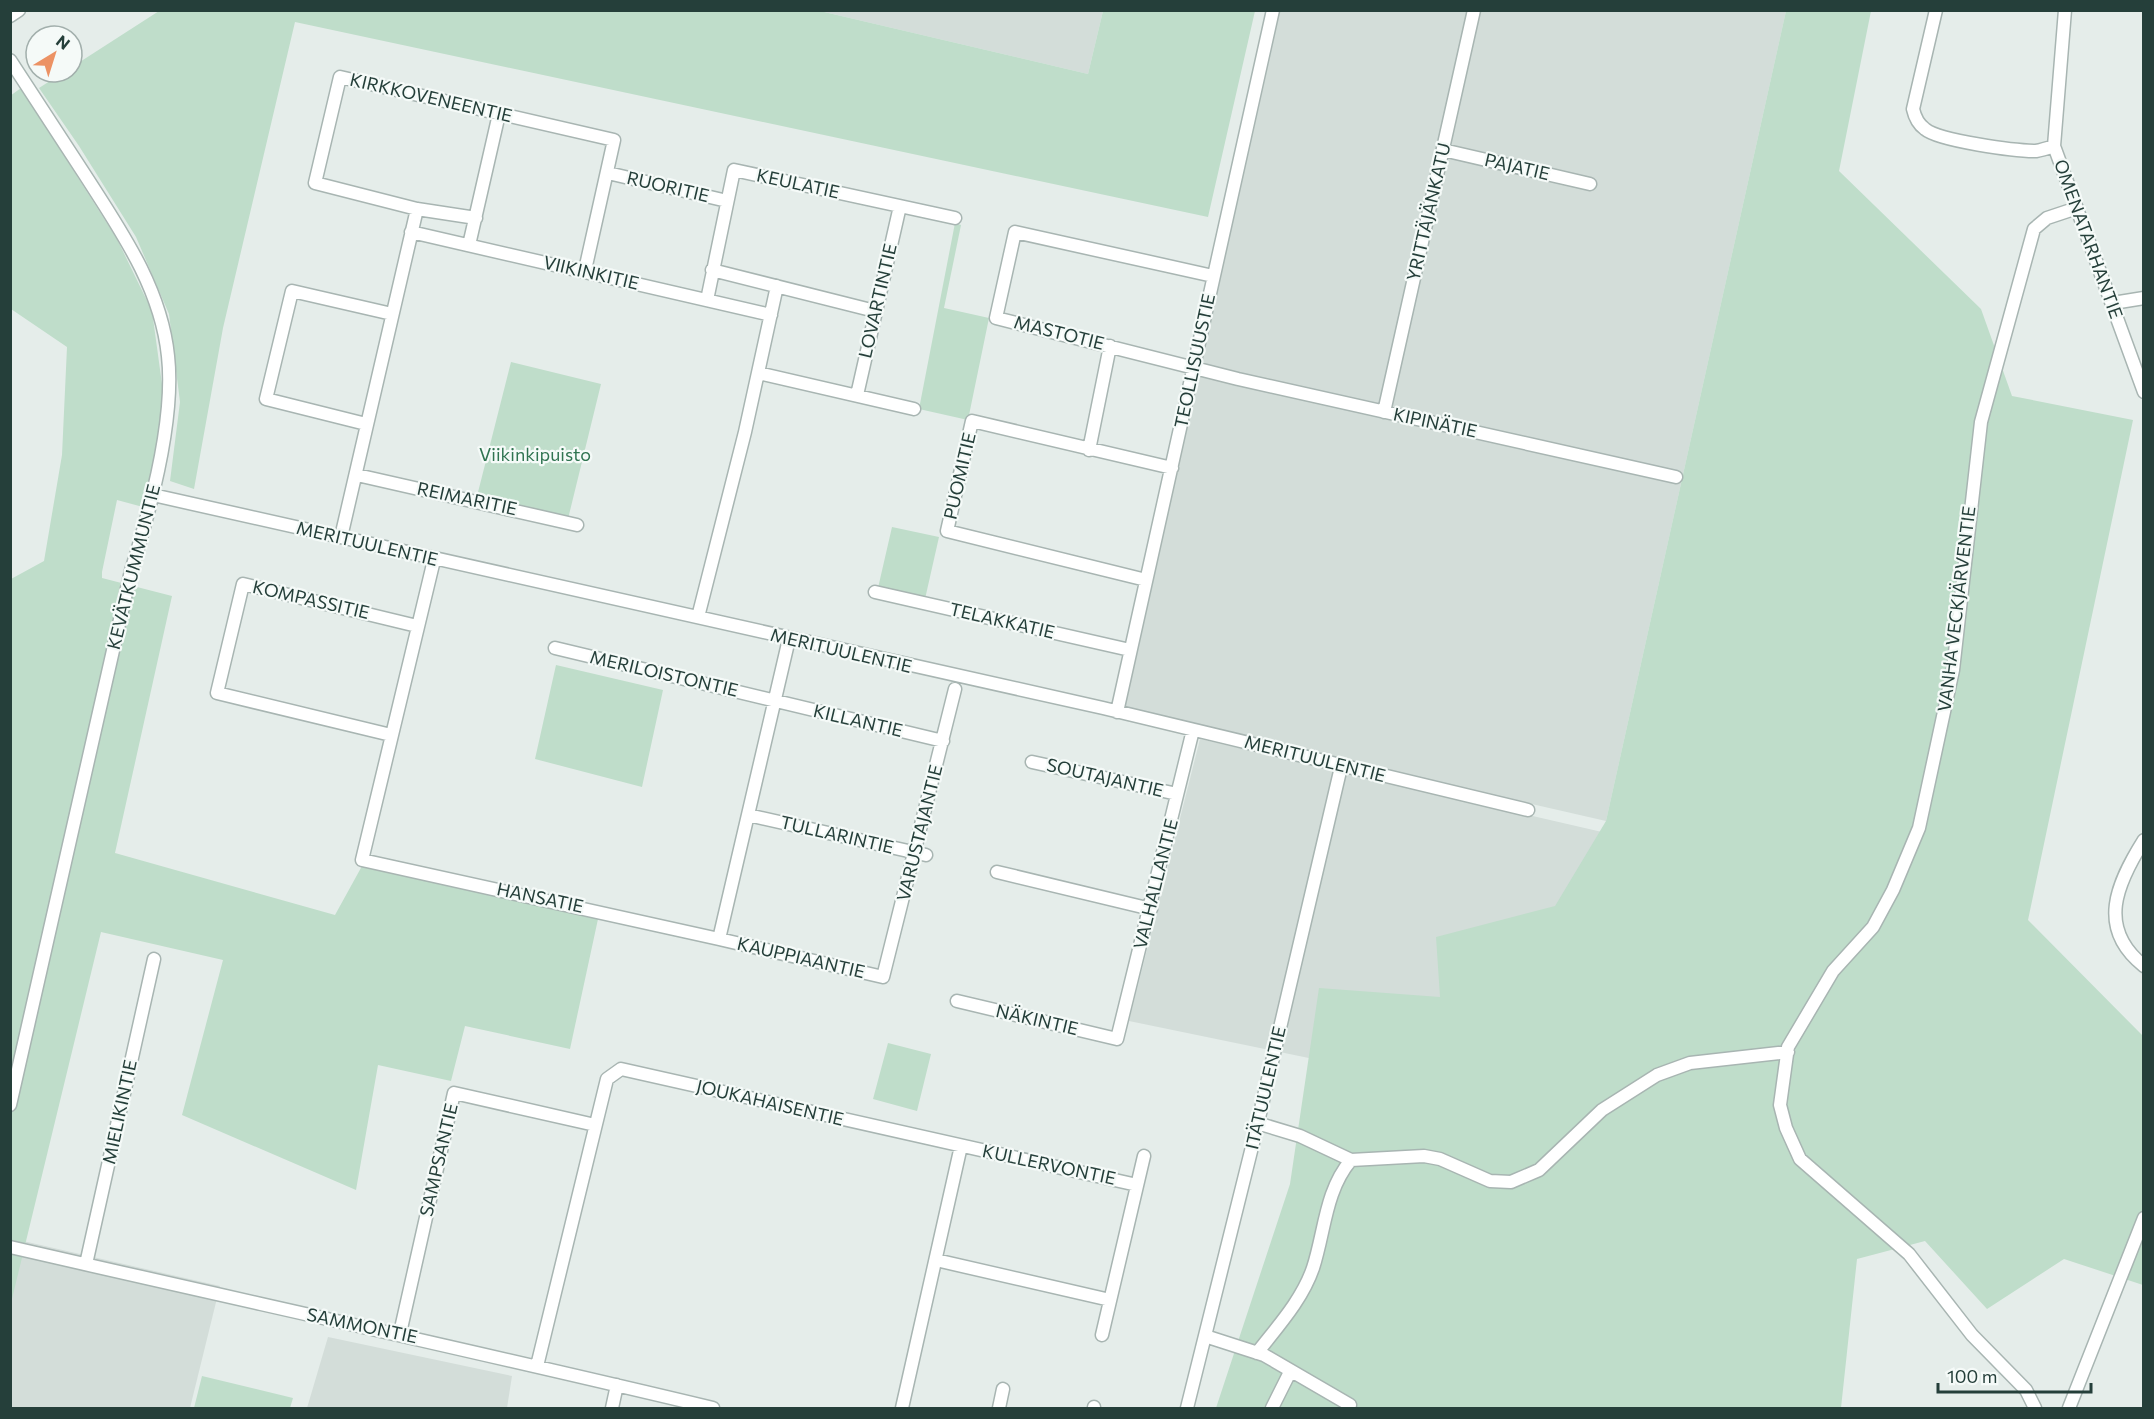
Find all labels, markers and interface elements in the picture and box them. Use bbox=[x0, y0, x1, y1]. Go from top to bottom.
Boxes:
north arrow bbox=[24, 24, 84, 84]
text: N bbox=[53, 31, 74, 53]
street label: KIRKKOVENEENTIE bbox=[348, 68, 514, 126]
street label: YRITTÄJÄNKATU bbox=[1401, 140, 1455, 283]
street label: PAJATIE bbox=[1483, 148, 1552, 184]
street label: OMENATARHANTIE bbox=[2050, 156, 2128, 321]
street label: KEULATIE bbox=[755, 163, 842, 203]
street label: RUORITIE bbox=[625, 166, 712, 206]
street label: LOVARTINTIE bbox=[853, 241, 901, 360]
street label: VIIKINKITIE bbox=[541, 250, 641, 294]
street label: TEOLLISUUSTIE bbox=[1169, 291, 1219, 430]
street label: MASTOTIE bbox=[1012, 310, 1107, 354]
street label: KIPINÄTIE bbox=[1391, 402, 1479, 442]
street label: PUOMITIE bbox=[938, 430, 980, 521]
park label: Viikinkipuisto bbox=[479, 443, 591, 465]
street label: REIMARITIE bbox=[415, 477, 519, 519]
street label: KEVÄTKUMMUNTIE bbox=[102, 482, 164, 652]
street label: VANHA VECKJÄRVENTIE bbox=[1932, 505, 1980, 713]
street label: MERITUULENTIE bbox=[294, 516, 440, 570]
street label: KOMPASSITIE bbox=[251, 575, 372, 623]
street label: TELAKKATIE bbox=[948, 597, 1057, 643]
street label: MERITUULENTIE bbox=[768, 623, 914, 677]
street label: MERILOISTONTIE bbox=[588, 645, 741, 701]
street label: KILLANTIE bbox=[811, 699, 905, 741]
street label: MERITUULENTIE bbox=[1242, 730, 1388, 786]
street label: SOUTAJANTIE bbox=[1045, 753, 1166, 801]
street label: VARUSTAJANTIE bbox=[891, 762, 947, 903]
street label: TULLARINTIE bbox=[778, 810, 896, 858]
street label: VALHALLANTIE bbox=[1128, 816, 1182, 951]
street label: HANSATIE bbox=[495, 877, 586, 917]
street label: KAUPPIAANTIE bbox=[735, 932, 867, 982]
street label: NÄKINTIE bbox=[994, 999, 1081, 1039]
street label: ITÄTUULENTIE bbox=[1240, 1024, 1290, 1151]
street label: MIELIKINTIE bbox=[97, 1058, 141, 1166]
street label: JOUKAHAISENTIE bbox=[694, 1074, 846, 1130]
street label: SAMPSANTIE bbox=[414, 1101, 462, 1218]
street label: KULLERVONTIE bbox=[981, 1139, 1118, 1189]
street label: SAMMONTIE bbox=[305, 1303, 420, 1347]
scale bar bbox=[1938, 1356, 2091, 1394]
text: 100 m bbox=[1947, 1365, 1997, 1387]

